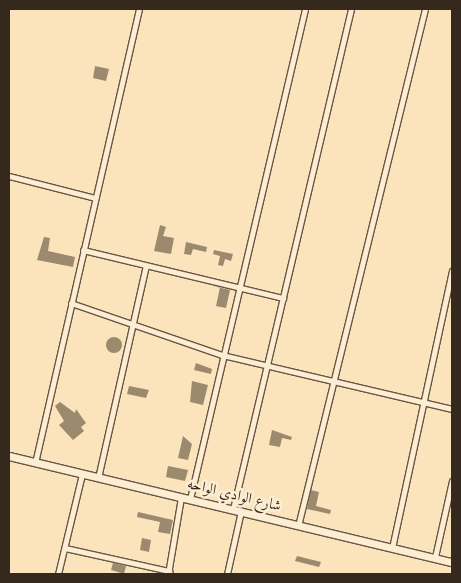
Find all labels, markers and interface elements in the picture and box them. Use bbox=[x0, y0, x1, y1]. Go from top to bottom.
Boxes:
street label: شارع الوادي الواحه bbox=[185, 476, 283, 516]

